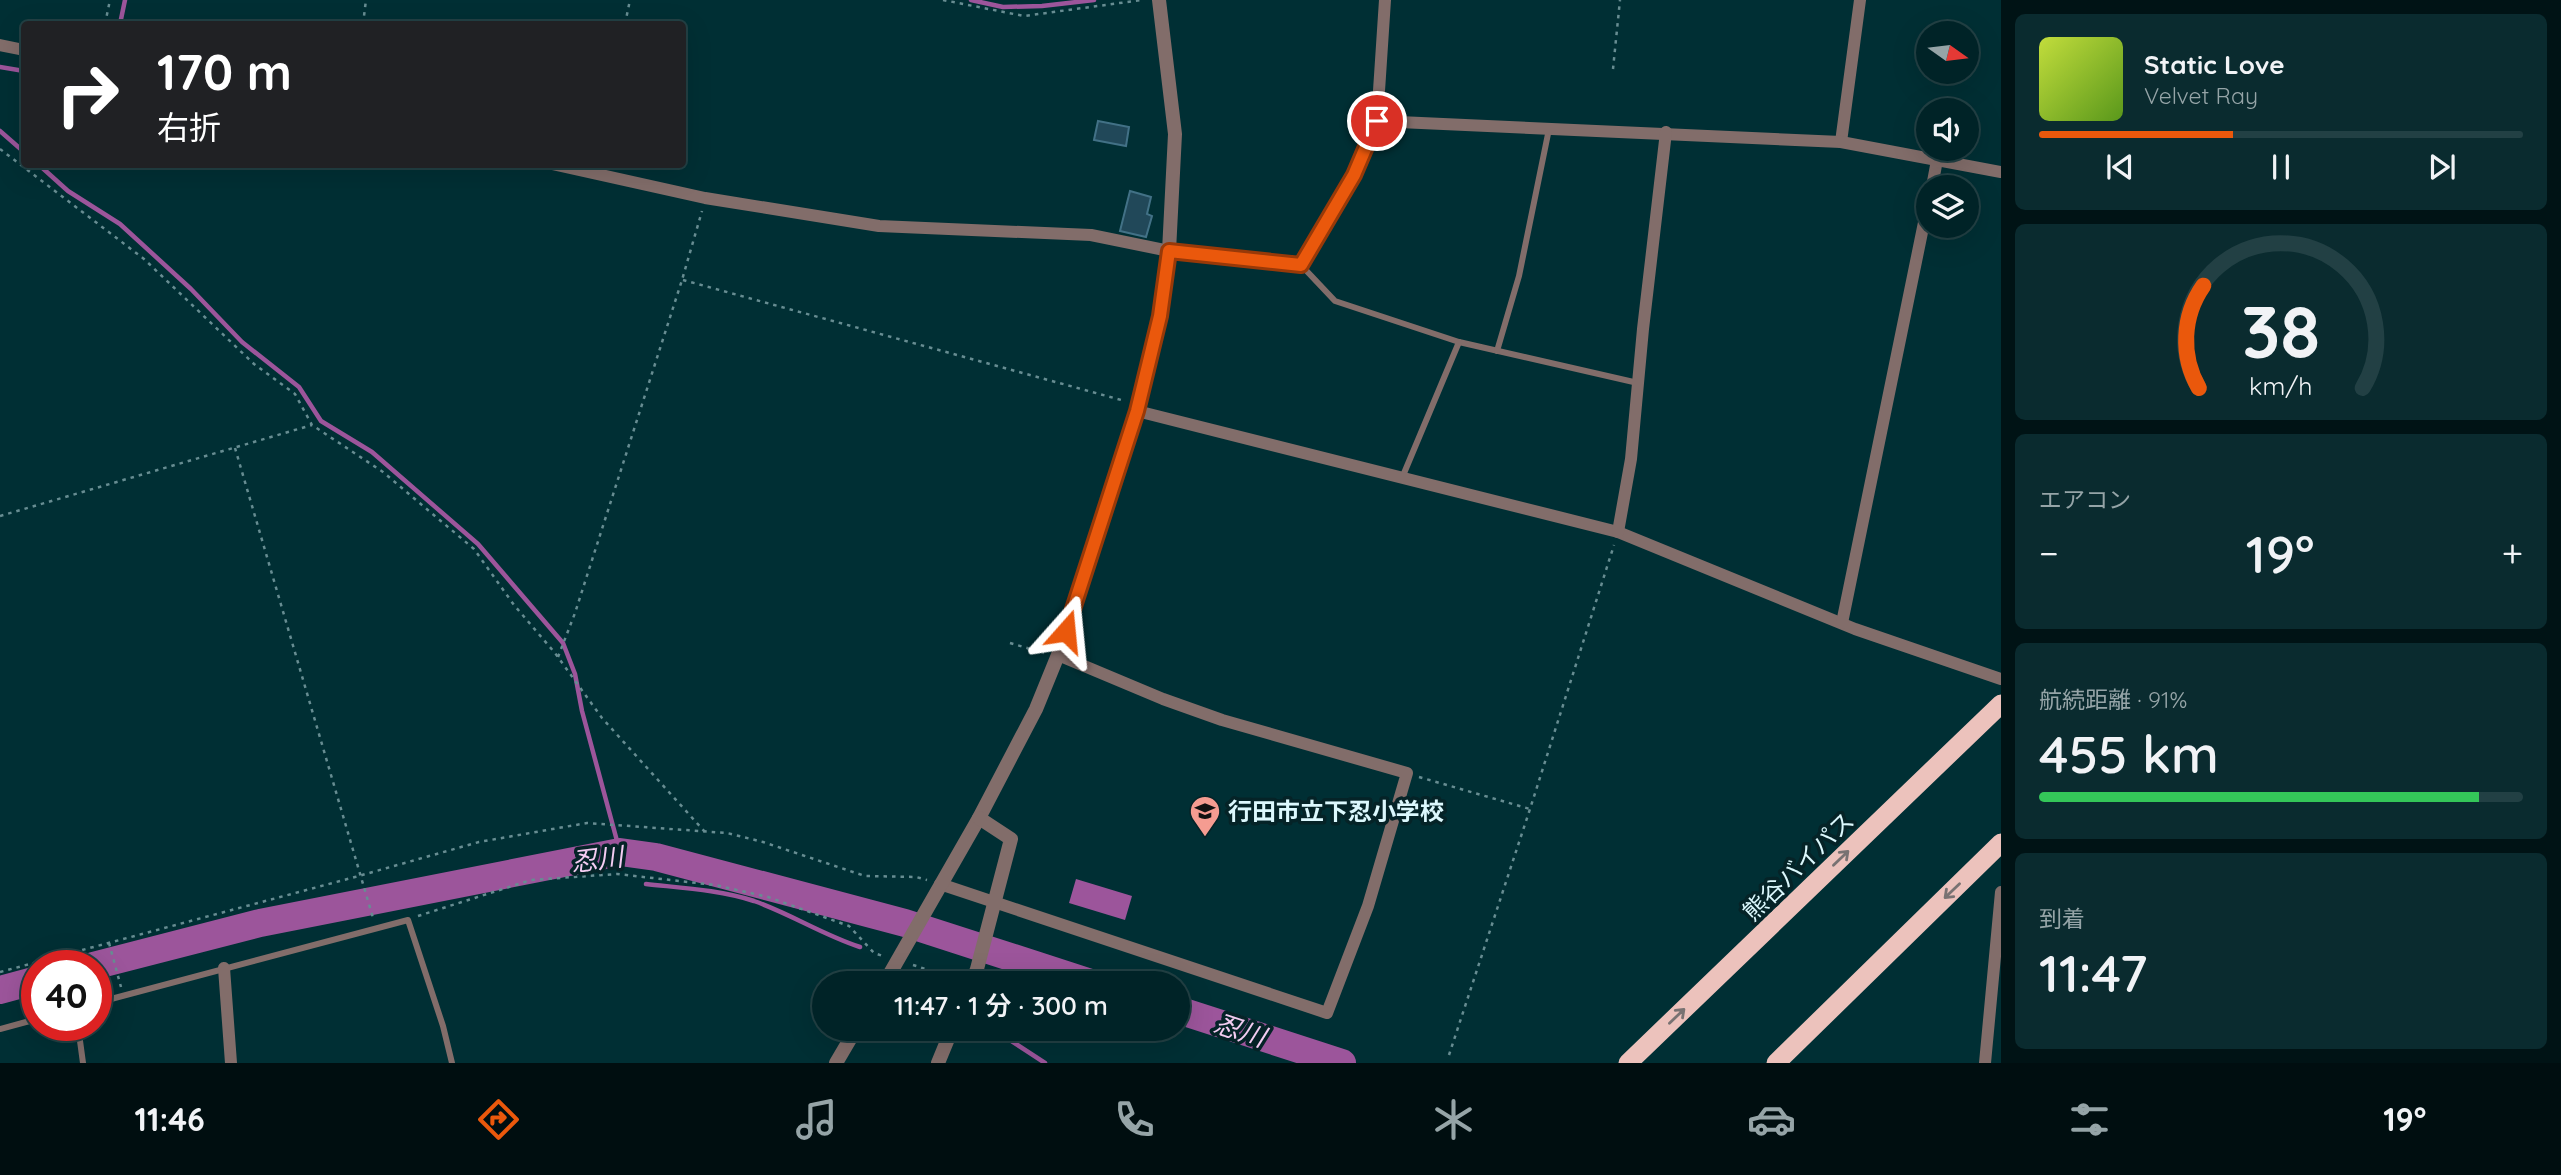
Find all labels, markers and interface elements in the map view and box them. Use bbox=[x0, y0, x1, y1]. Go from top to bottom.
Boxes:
north arrow bbox=[1916, 21, 1979, 84]
map controls bbox=[1916, 21, 1979, 238]
text: 170 m bbox=[157, 41, 292, 102]
text: Static Love bbox=[2144, 48, 2285, 81]
icon: right bbox=[42, 49, 133, 140]
text: Velvet Ray bbox=[2144, 81, 2258, 110]
pin bbox=[1347, 91, 1407, 151]
button: sound bbox=[1916, 98, 1979, 161]
icon: arrive bbox=[1358, 102, 1396, 140]
text: 右折 bbox=[157, 107, 221, 147]
icon: previous bbox=[2101, 148, 2139, 186]
icon: pause bbox=[2262, 148, 2300, 186]
icon: next bbox=[2423, 148, 2461, 186]
button: layers bbox=[1916, 175, 1979, 238]
text: 38 bbox=[2242, 285, 2321, 376]
text: km/h bbox=[2249, 369, 2313, 400]
text: エアコン bbox=[2039, 485, 2131, 514]
text: 19° bbox=[2246, 521, 2315, 586]
text: − bbox=[2039, 529, 2059, 577]
text: + bbox=[2502, 529, 2523, 577]
position arrow bbox=[1029, 594, 1103, 668]
text: 航続距離 · 91% bbox=[2039, 685, 2187, 714]
text: 455 km bbox=[2039, 721, 2219, 786]
school or university icon: 行田市立下忍小学校 bbox=[1188, 794, 1222, 838]
place label: 行田市立下忍小学校 bbox=[1228, 796, 1444, 826]
street label: 熊谷バイパス bbox=[1736, 805, 1860, 927]
water label: 忍川 bbox=[569, 839, 628, 879]
one-way arrow bbox=[1833, 850, 1850, 867]
one-way arrow bbox=[1944, 882, 1961, 899]
text: 到着 bbox=[2039, 904, 2085, 933]
text: 11:47 bbox=[2039, 940, 2147, 1005]
speed limit sign: 40 bbox=[21, 950, 112, 1041]
text: 11:47 · 1 分 · 300 m bbox=[894, 989, 1108, 1022]
water label: 忍川 bbox=[1210, 1006, 1273, 1055]
one-way arrow bbox=[1669, 1007, 1686, 1024]
icon: directions bbox=[474, 1095, 523, 1144]
icon: music bbox=[792, 1095, 841, 1144]
icon: phone bbox=[1110, 1095, 1159, 1144]
icon: climate bbox=[1429, 1095, 1478, 1144]
icon: car bbox=[1747, 1095, 1796, 1144]
icon: filters bbox=[2065, 1095, 2114, 1144]
text: 11:46 bbox=[135, 1099, 205, 1139]
text: 19° bbox=[2383, 1099, 2426, 1139]

